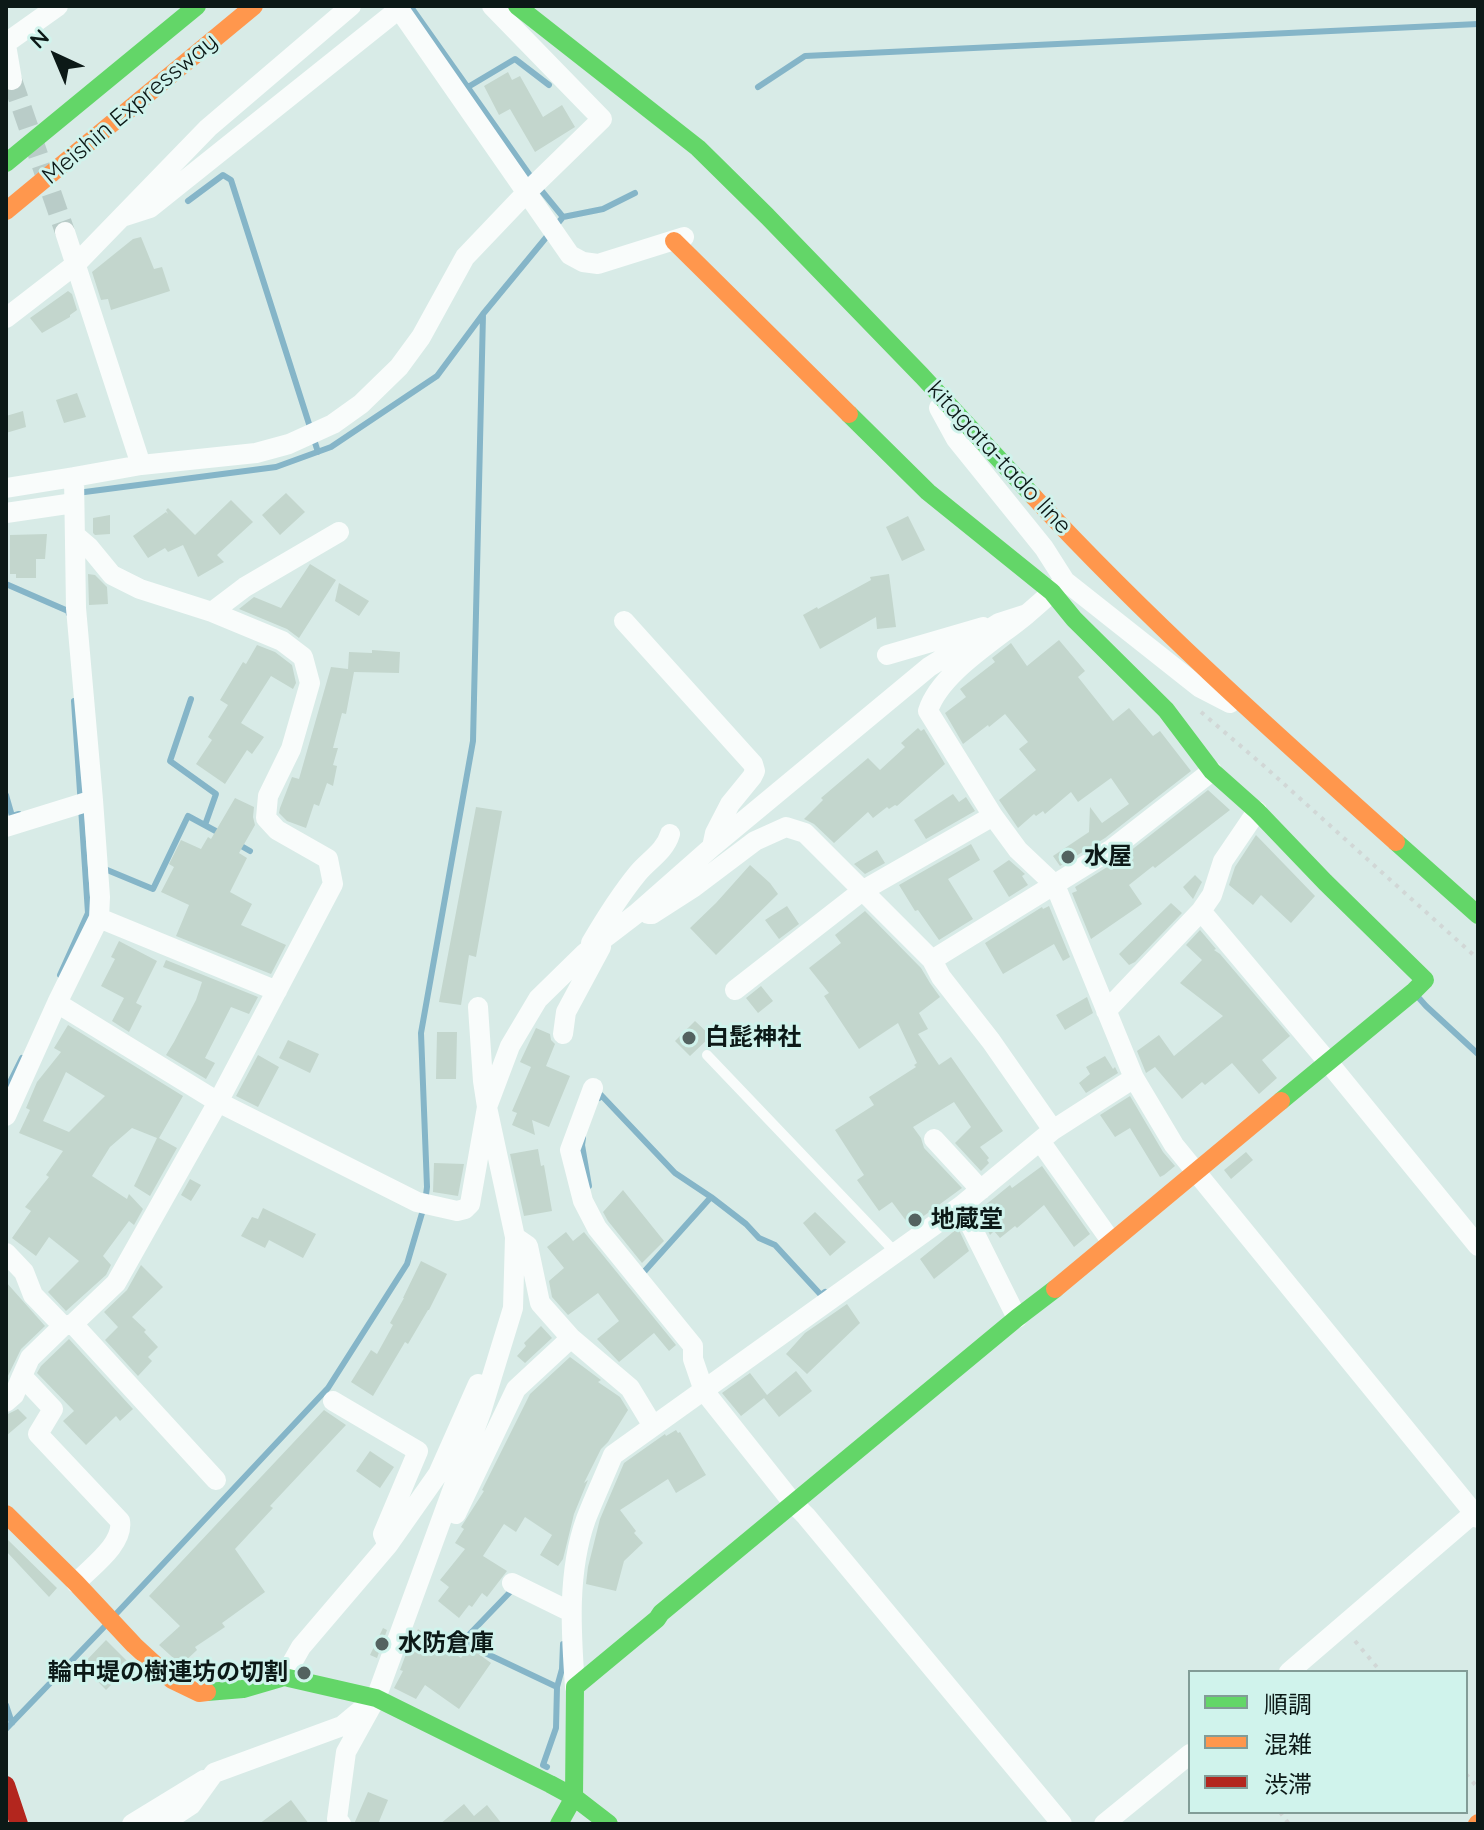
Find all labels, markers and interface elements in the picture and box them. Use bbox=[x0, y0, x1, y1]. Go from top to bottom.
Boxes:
north arrow bbox=[16, 16, 96, 96]
text: N bbox=[24, 23, 55, 54]
street label: Meishin Expressway bbox=[37, 27, 223, 191]
street label: kitagata-tado line bbox=[921, 376, 1077, 540]
place label: 水屋 bbox=[1084, 843, 1132, 871]
marker: 水屋 bbox=[1059, 848, 1077, 866]
place label: 白髭神社 bbox=[705, 1024, 801, 1052]
marker: 白髭神社 bbox=[680, 1029, 698, 1047]
place label: 地蔵堂 bbox=[931, 1206, 1003, 1234]
marker: 地蔵堂 bbox=[906, 1211, 924, 1229]
place label: 水防倉庫 bbox=[398, 1630, 494, 1658]
marker: 水防倉庫 bbox=[373, 1635, 391, 1653]
place label: 輪中堤の樹連坊の切割 bbox=[48, 1659, 288, 1687]
marker: 輪中堤の樹連坊の切割 bbox=[295, 1664, 313, 1682]
legend bbox=[1188, 1670, 1468, 1814]
text: 順調 bbox=[1264, 1689, 1312, 1719]
text: 混雑 bbox=[1264, 1729, 1312, 1759]
text: 渋滞 bbox=[1264, 1769, 1312, 1799]

